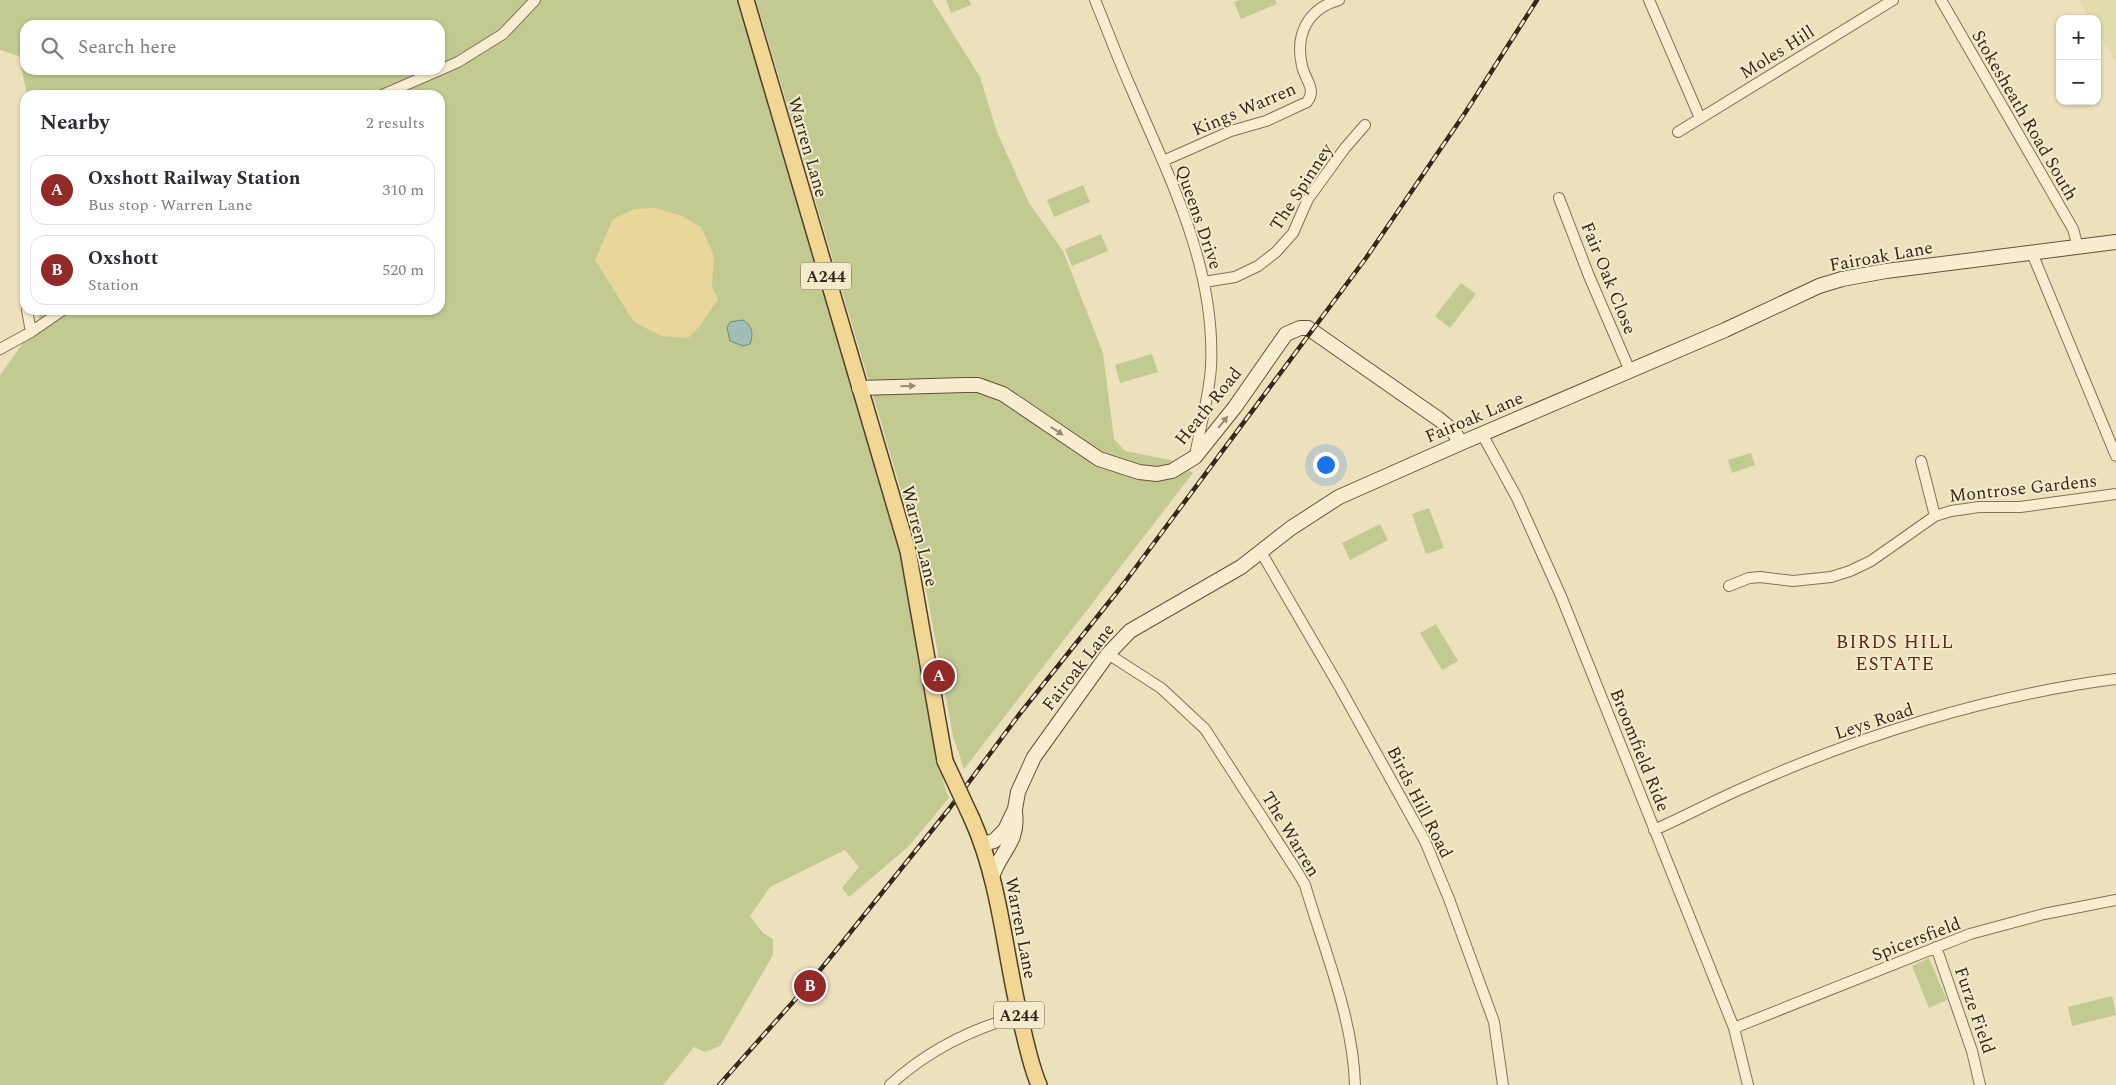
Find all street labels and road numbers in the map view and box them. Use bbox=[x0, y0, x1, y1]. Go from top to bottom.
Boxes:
street label: Moles Hill bbox=[1734, 19, 1820, 86]
street label: Stokesheath Road South bbox=[1965, 25, 2085, 206]
street label: Kings Warren bbox=[1188, 75, 1300, 143]
street label: Warren Lane bbox=[780, 94, 835, 201]
street label: The Spinney bbox=[1263, 137, 1341, 236]
street label: Queens Drive bbox=[1168, 161, 1229, 273]
street label: Fair Oak Close bbox=[1574, 218, 1643, 338]
street label: Fairoak Lane bbox=[1827, 234, 1935, 279]
road number: A244 bbox=[801, 262, 851, 290]
street label: Heath Road bbox=[1168, 361, 1248, 451]
street label: Fairoak Lane bbox=[1421, 385, 1528, 450]
street label: Montrose Gardens bbox=[1948, 467, 2098, 510]
street label: Warren Lane bbox=[894, 483, 945, 590]
street label: Fairoak Lane bbox=[1036, 618, 1121, 717]
street label: Broomfield Ride bbox=[1603, 685, 1677, 816]
street label: Leys Road bbox=[1831, 696, 1917, 747]
street label: Birds Hill Road bbox=[1380, 741, 1459, 863]
street label: The Warren bbox=[1254, 786, 1327, 882]
street label: Warren Lane bbox=[997, 875, 1044, 981]
street label: Spicersfield bbox=[1868, 910, 1965, 969]
street label: Furze Field bbox=[1947, 963, 2002, 1057]
road number: A244 bbox=[994, 1002, 1044, 1028]

